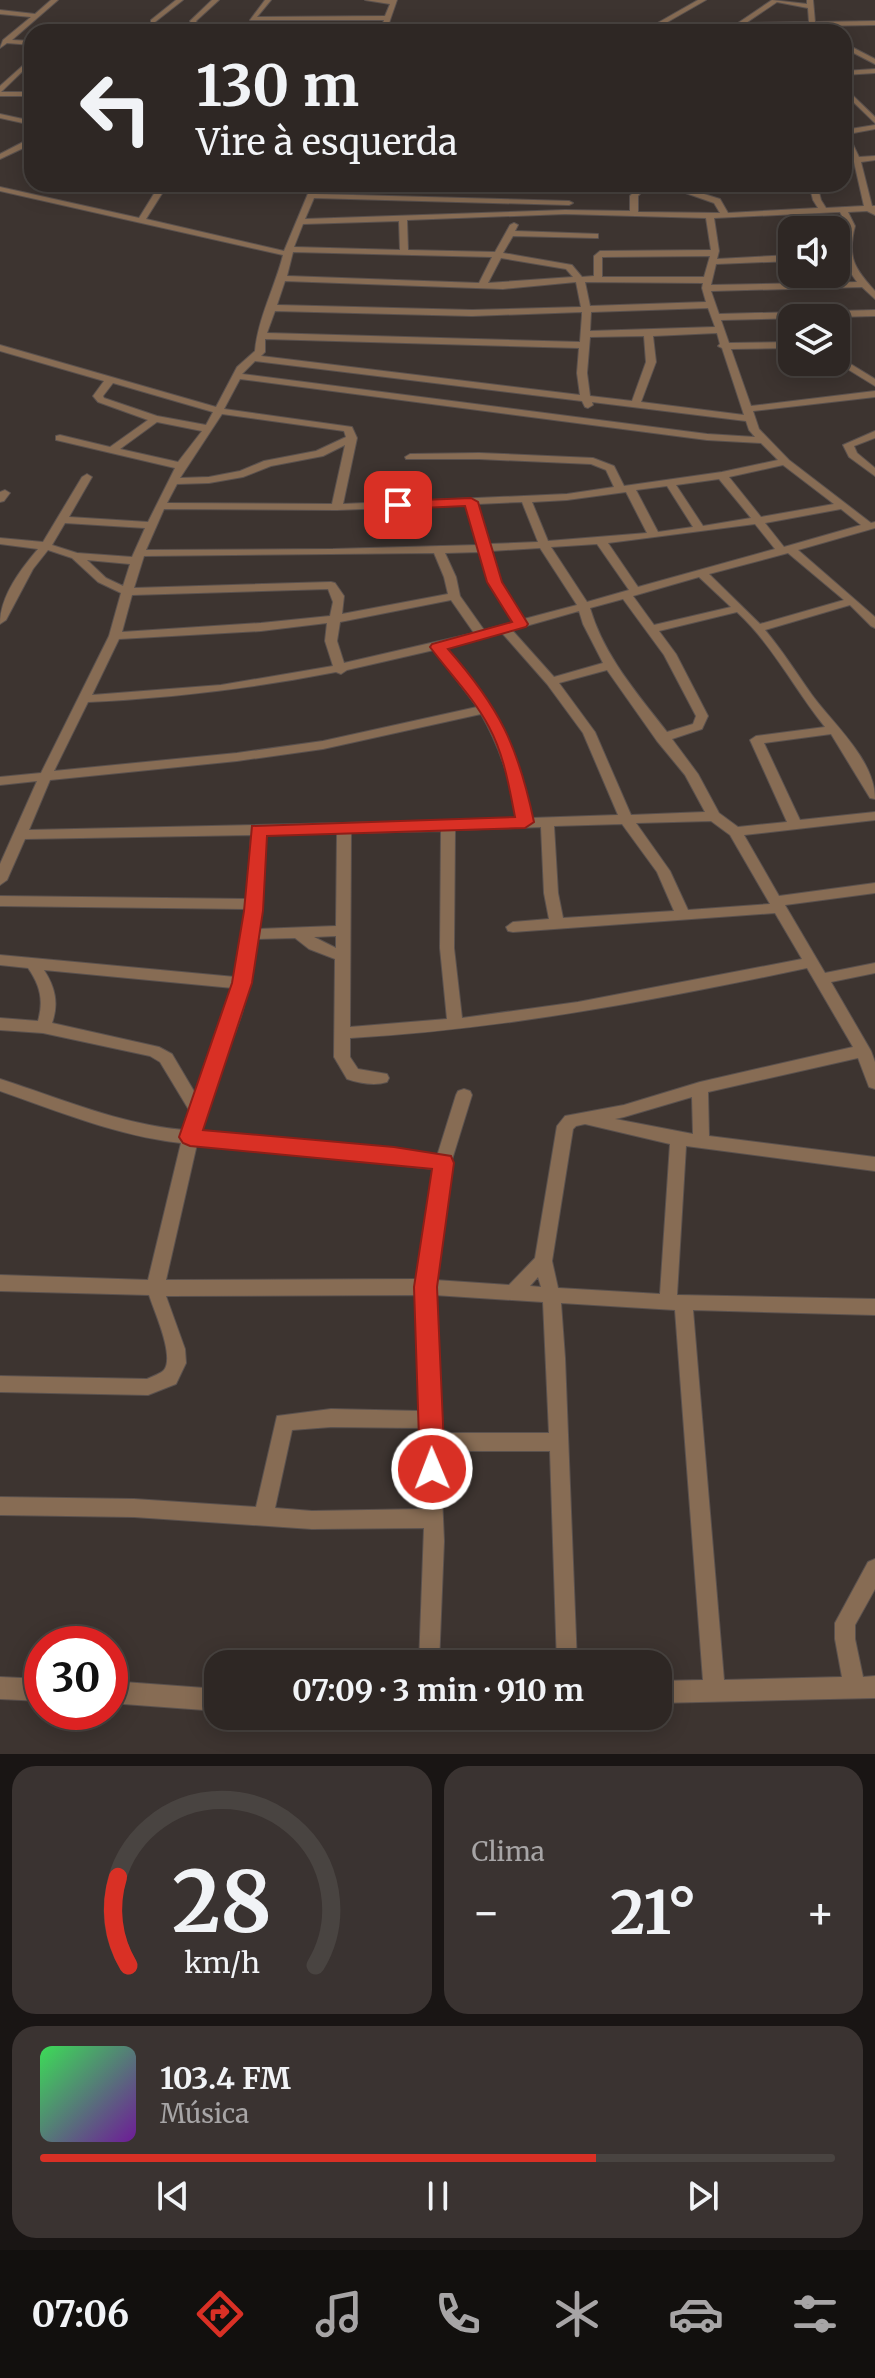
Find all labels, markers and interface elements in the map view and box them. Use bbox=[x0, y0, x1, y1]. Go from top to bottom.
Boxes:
text: 130 m bbox=[196, 51, 359, 121]
icon: left bbox=[64, 56, 168, 160]
text: Vire à esquerda bbox=[196, 120, 458, 165]
map controls bbox=[778, 216, 850, 376]
button: sound bbox=[778, 216, 850, 288]
button: layers bbox=[778, 304, 850, 376]
pin bbox=[364, 471, 432, 539]
icon: arrive bbox=[376, 483, 420, 527]
position arrow bbox=[390, 1427, 474, 1511]
speed limit sign: 30 bbox=[24, 1626, 128, 1730]
text: 07:09 · 3 min · 910 m bbox=[292, 1671, 584, 1709]
text: Clima bbox=[472, 1835, 545, 1868]
text: 28 bbox=[172, 1850, 272, 1955]
text: 21° bbox=[610, 1875, 697, 1950]
text: − bbox=[472, 1885, 501, 1940]
text: + bbox=[806, 1885, 835, 1940]
text: km/h bbox=[184, 1945, 260, 1981]
text: 103.4 FM bbox=[160, 2059, 291, 2097]
text: Música bbox=[160, 2097, 249, 2130]
icon: previous bbox=[151, 2174, 195, 2218]
icon: pause bbox=[416, 2174, 460, 2218]
icon: next bbox=[681, 2174, 725, 2218]
icon: directions bbox=[192, 2286, 248, 2342]
icon: music bbox=[311, 2286, 367, 2342]
icon: phone bbox=[430, 2286, 486, 2342]
icon: climate bbox=[549, 2286, 605, 2342]
icon: car bbox=[668, 2286, 724, 2342]
icon: filters bbox=[787, 2286, 843, 2342]
text: 07:06 bbox=[32, 2292, 129, 2337]

